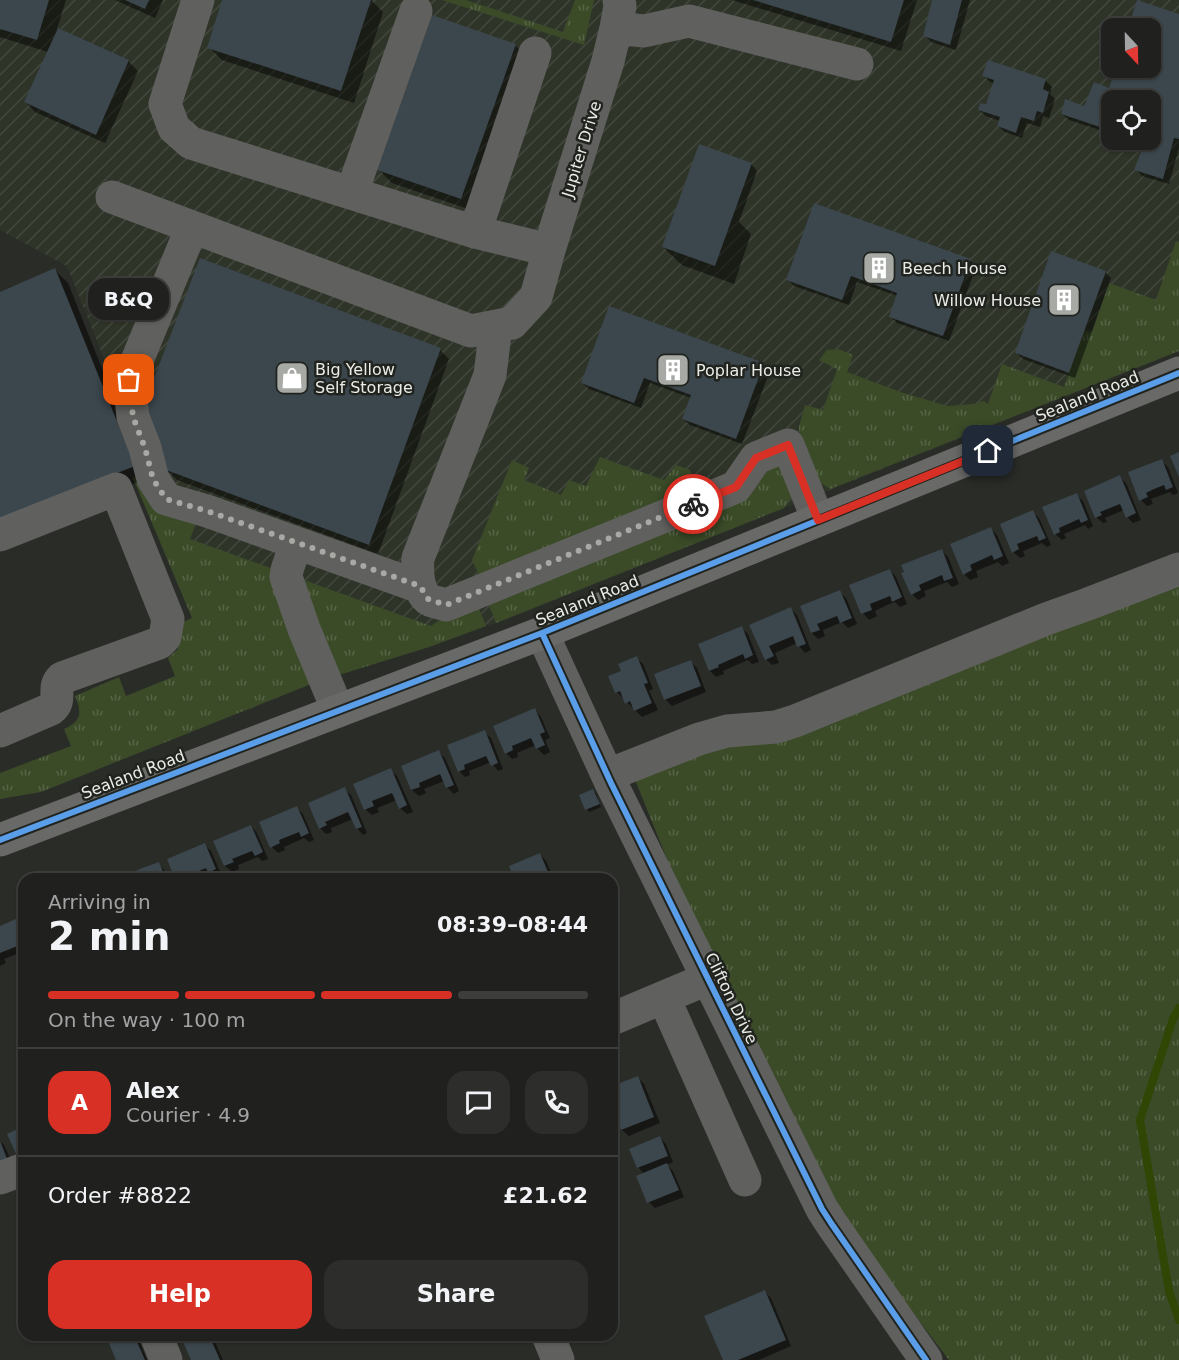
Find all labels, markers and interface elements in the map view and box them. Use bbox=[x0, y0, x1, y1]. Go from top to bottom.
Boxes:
north arrow bbox=[1101, 18, 1161, 78]
map controls bbox=[1101, 18, 1161, 150]
button: locate bbox=[1101, 90, 1161, 150]
street label: Jupiter Drive bbox=[557, 99, 605, 201]
building icon: Beech House bbox=[861, 250, 897, 286]
place label: Beech House bbox=[902, 259, 1007, 278]
callout: B&Q bbox=[88, 278, 170, 320]
building icon: Willow House bbox=[1046, 282, 1082, 318]
text: B&Q bbox=[104, 287, 153, 311]
place label: Willow House bbox=[934, 291, 1041, 310]
building icon: Poplar House bbox=[655, 352, 691, 388]
pin bbox=[103, 354, 154, 405]
shop icon: Big Yellow Self Storage bbox=[274, 360, 310, 396]
place label: Big Yellow Self Storage bbox=[315, 360, 413, 397]
place label: Poplar House bbox=[696, 361, 801, 380]
icon: bag bbox=[112, 363, 145, 396]
street label: Sealand Road bbox=[1033, 367, 1142, 426]
pin bbox=[962, 425, 1013, 476]
icon: home bbox=[971, 434, 1004, 467]
courier bbox=[663, 474, 723, 534]
icon: bike bbox=[677, 488, 710, 521]
street label: Sealand Road bbox=[533, 571, 642, 630]
street label: Sealand Road bbox=[79, 746, 188, 803]
text: Arriving in bbox=[48, 890, 151, 914]
text: 08:39–08:44 bbox=[437, 912, 588, 937]
text: 2 min bbox=[48, 914, 170, 959]
street label: Clifton Drive bbox=[701, 949, 762, 1047]
text: On the way · 100 m bbox=[48, 1008, 246, 1032]
button: chat bbox=[447, 1071, 510, 1134]
button: phone bbox=[525, 1071, 588, 1134]
text: Alex bbox=[126, 1078, 180, 1103]
text: A bbox=[71, 1090, 88, 1115]
text: Courier · 4.9 bbox=[126, 1103, 250, 1127]
text: Order #8822 bbox=[48, 1183, 192, 1208]
text: £21.62 bbox=[503, 1183, 588, 1208]
button: Help bbox=[48, 1260, 312, 1329]
button: Share bbox=[324, 1260, 588, 1329]

